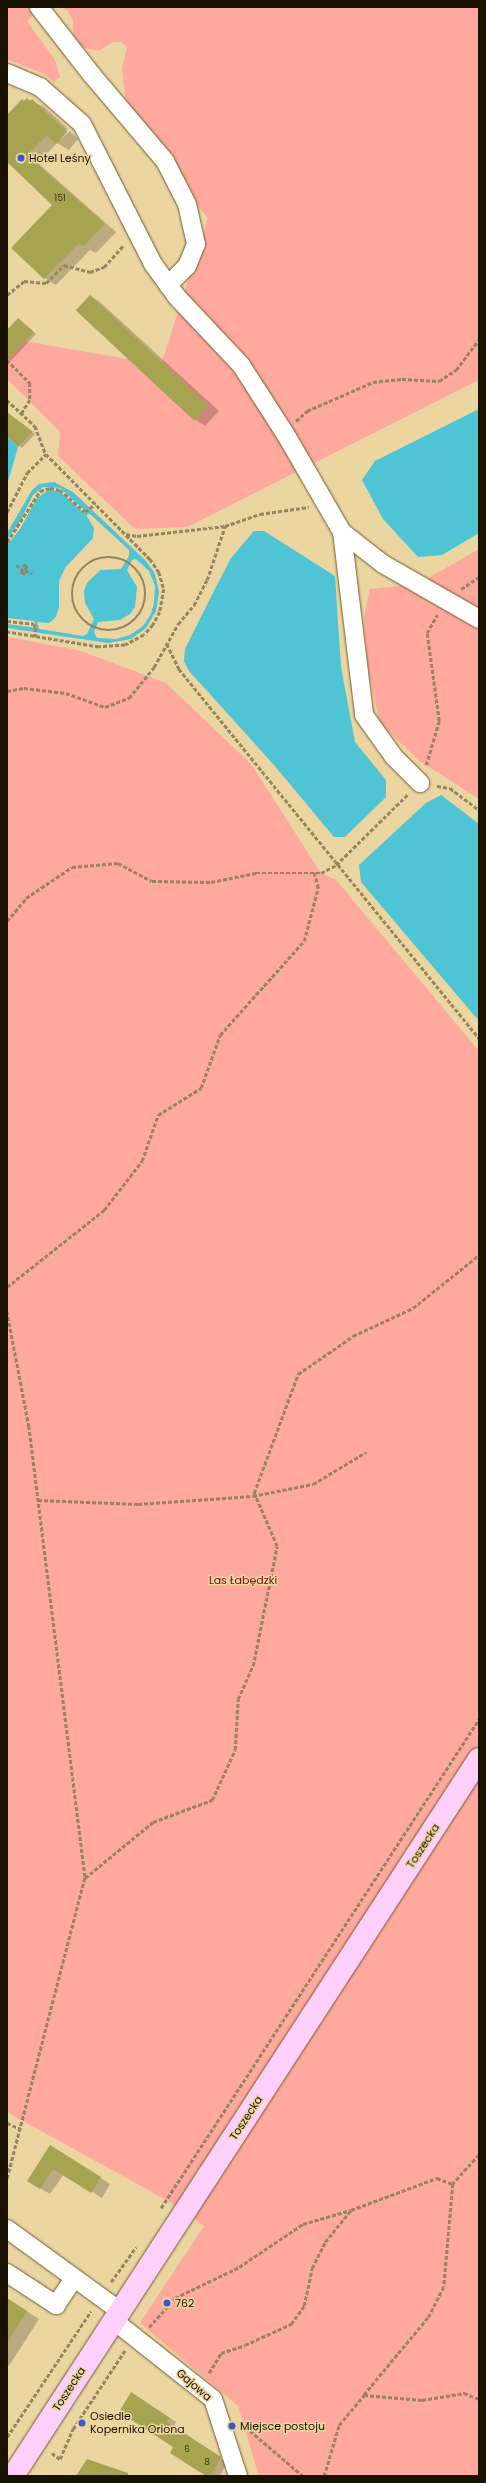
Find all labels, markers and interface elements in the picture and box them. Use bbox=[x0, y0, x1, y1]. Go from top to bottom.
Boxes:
place label: Hotel Leśny bbox=[29, 151, 91, 165]
marker: Hotel Leśny bbox=[16, 153, 26, 163]
house number: 151 bbox=[54, 193, 66, 203]
park label: Las Łabędzki bbox=[209, 1573, 277, 1587]
street label: Toszecka bbox=[404, 1821, 442, 1871]
street label: Toszecka bbox=[227, 2093, 265, 2143]
place label: 762 bbox=[175, 2296, 194, 2310]
marker: 762 bbox=[162, 2298, 172, 2308]
street label: Toszecka bbox=[50, 2364, 88, 2414]
street label: Gajowa bbox=[174, 2366, 214, 2404]
place label: Osiedle Kopernika Oriona bbox=[90, 2410, 185, 2436]
marker: Osiedle Kopernika Oriona bbox=[77, 2418, 87, 2428]
place label: Miejsce postoju bbox=[240, 2419, 325, 2433]
marker: Miejsce postoju bbox=[227, 2421, 237, 2431]
house number: 6 bbox=[184, 2444, 190, 2454]
house number: 8 bbox=[204, 2457, 210, 2467]

